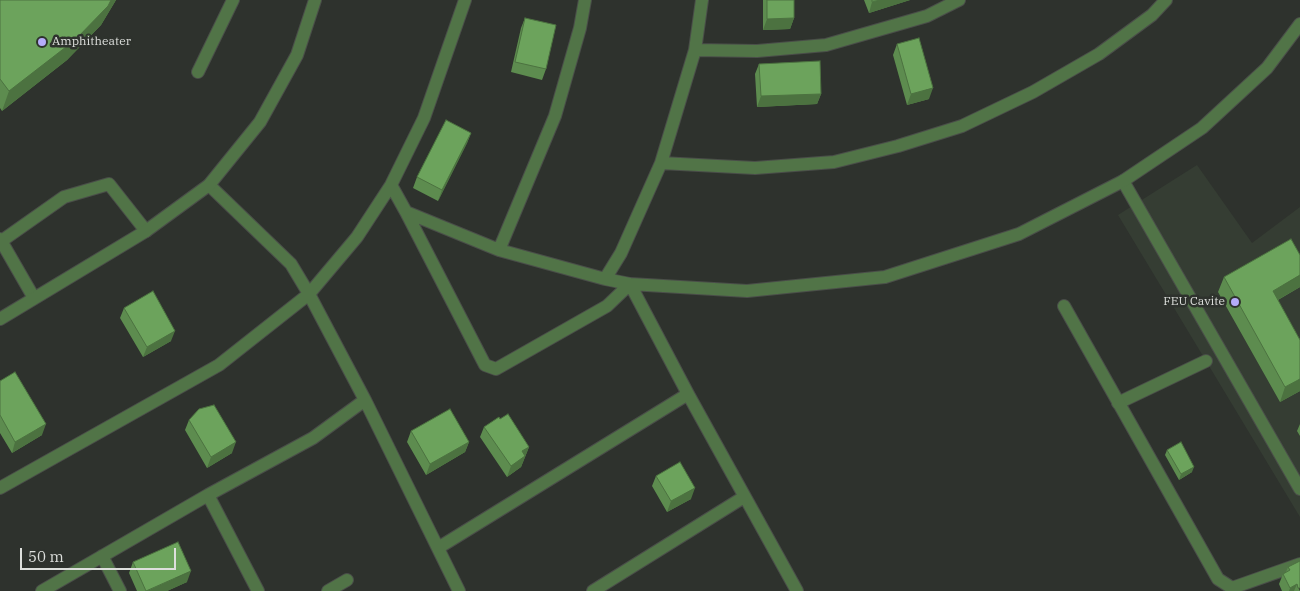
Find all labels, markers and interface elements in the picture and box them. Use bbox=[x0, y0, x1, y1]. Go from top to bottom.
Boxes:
place label: Amphitheater bbox=[52, 35, 131, 49]
marker: Amphitheater bbox=[36, 36, 48, 48]
place label: FEU Cavite bbox=[1163, 295, 1225, 309]
marker: FEU Cavite bbox=[1229, 296, 1241, 308]
scale bar bbox=[22, 538, 179, 570]
text: 50 m bbox=[28, 547, 64, 566]

